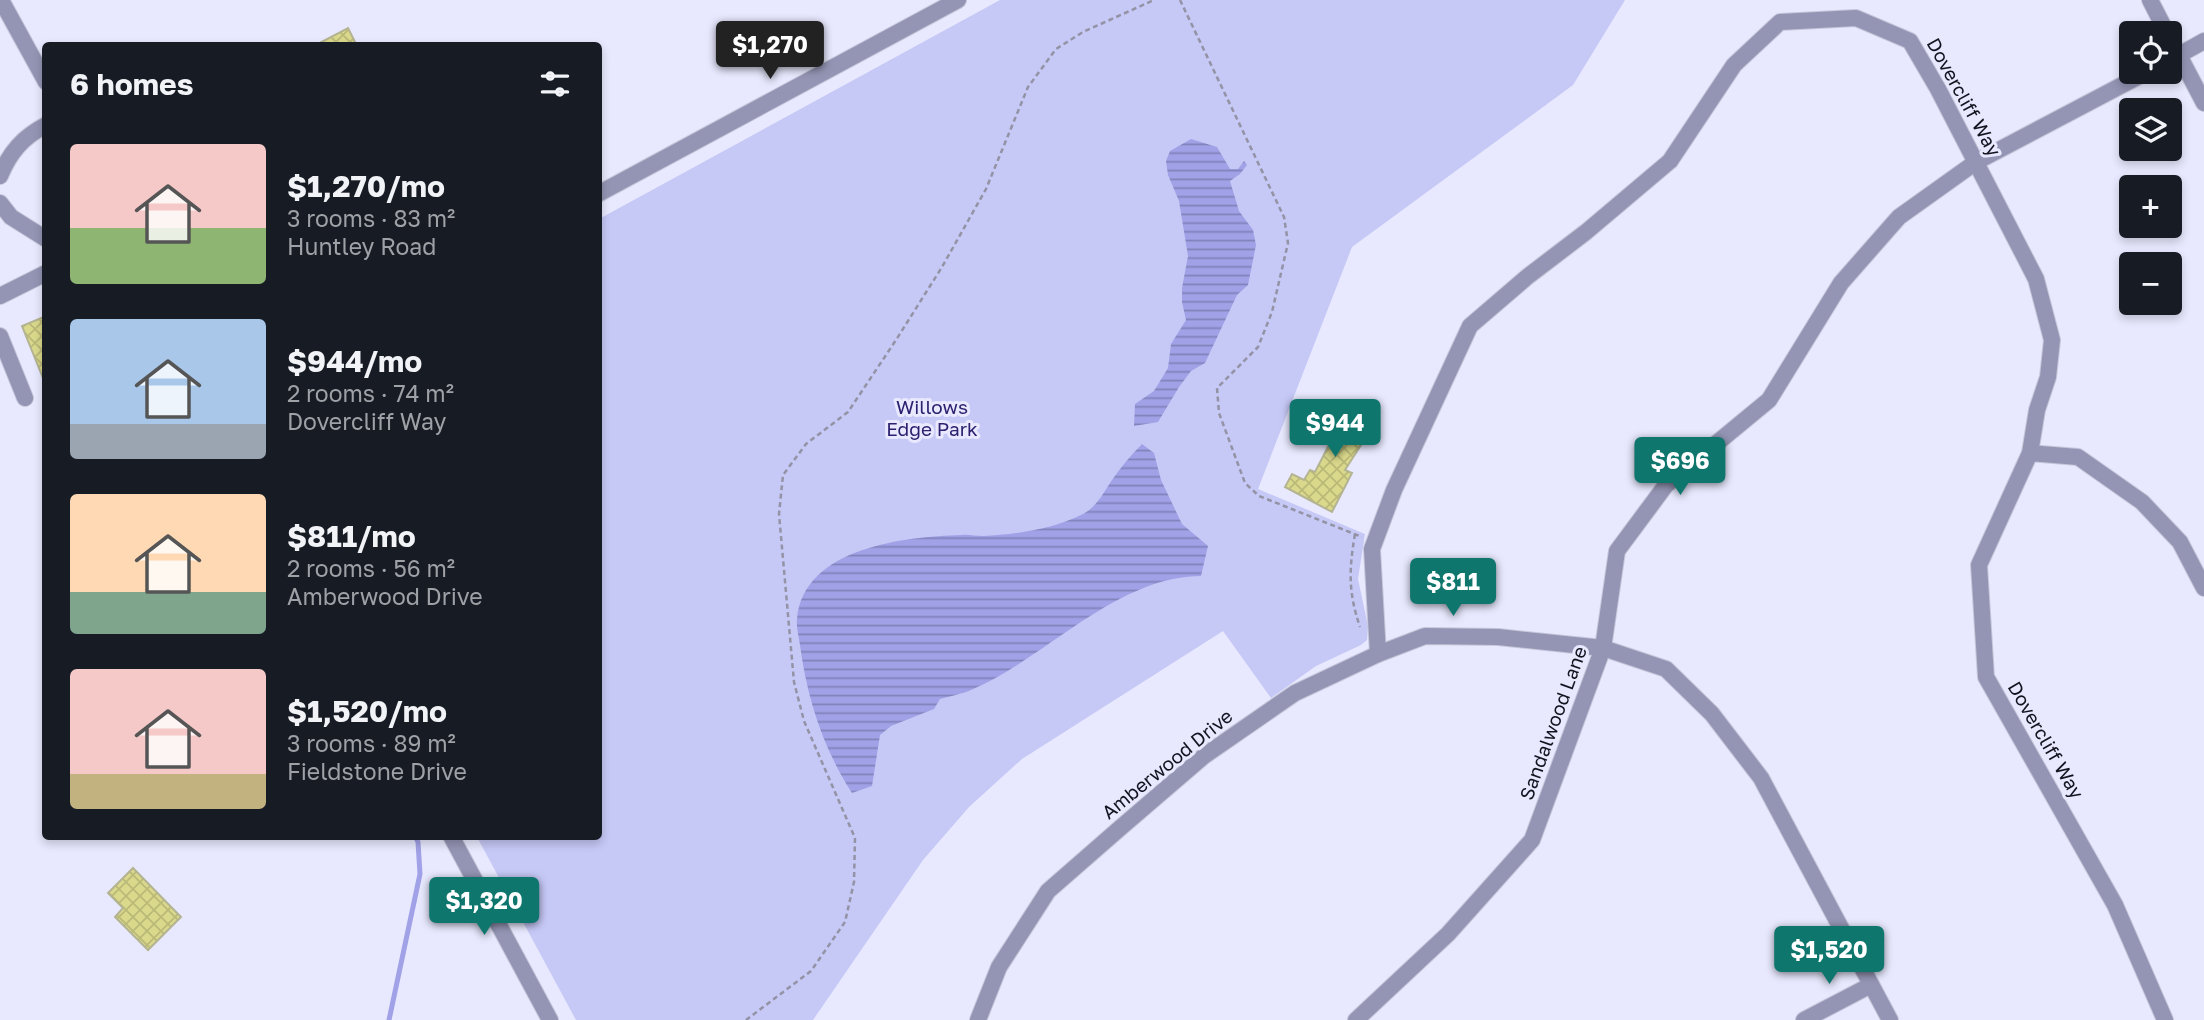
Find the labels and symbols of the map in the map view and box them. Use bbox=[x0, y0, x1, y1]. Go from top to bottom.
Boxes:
pin: $1,270 bbox=[713, 22, 827, 81]
street label: Dovercliff Way bbox=[1922, 34, 2007, 160]
park label: Willows Edge Park bbox=[886, 395, 978, 440]
pin: $944 bbox=[1294, 400, 1376, 459]
pin: $696 bbox=[1639, 438, 1721, 497]
pin: $811 bbox=[1412, 558, 1494, 618]
street label: Sandalwood Lane bbox=[1514, 643, 1591, 803]
street label: Dovercliff Way bbox=[2004, 677, 2089, 803]
street label: Amberwood Drive bbox=[1097, 704, 1237, 823]
pin: $1,320 bbox=[427, 878, 541, 937]
pin: $1,520 bbox=[1772, 926, 1886, 986]

